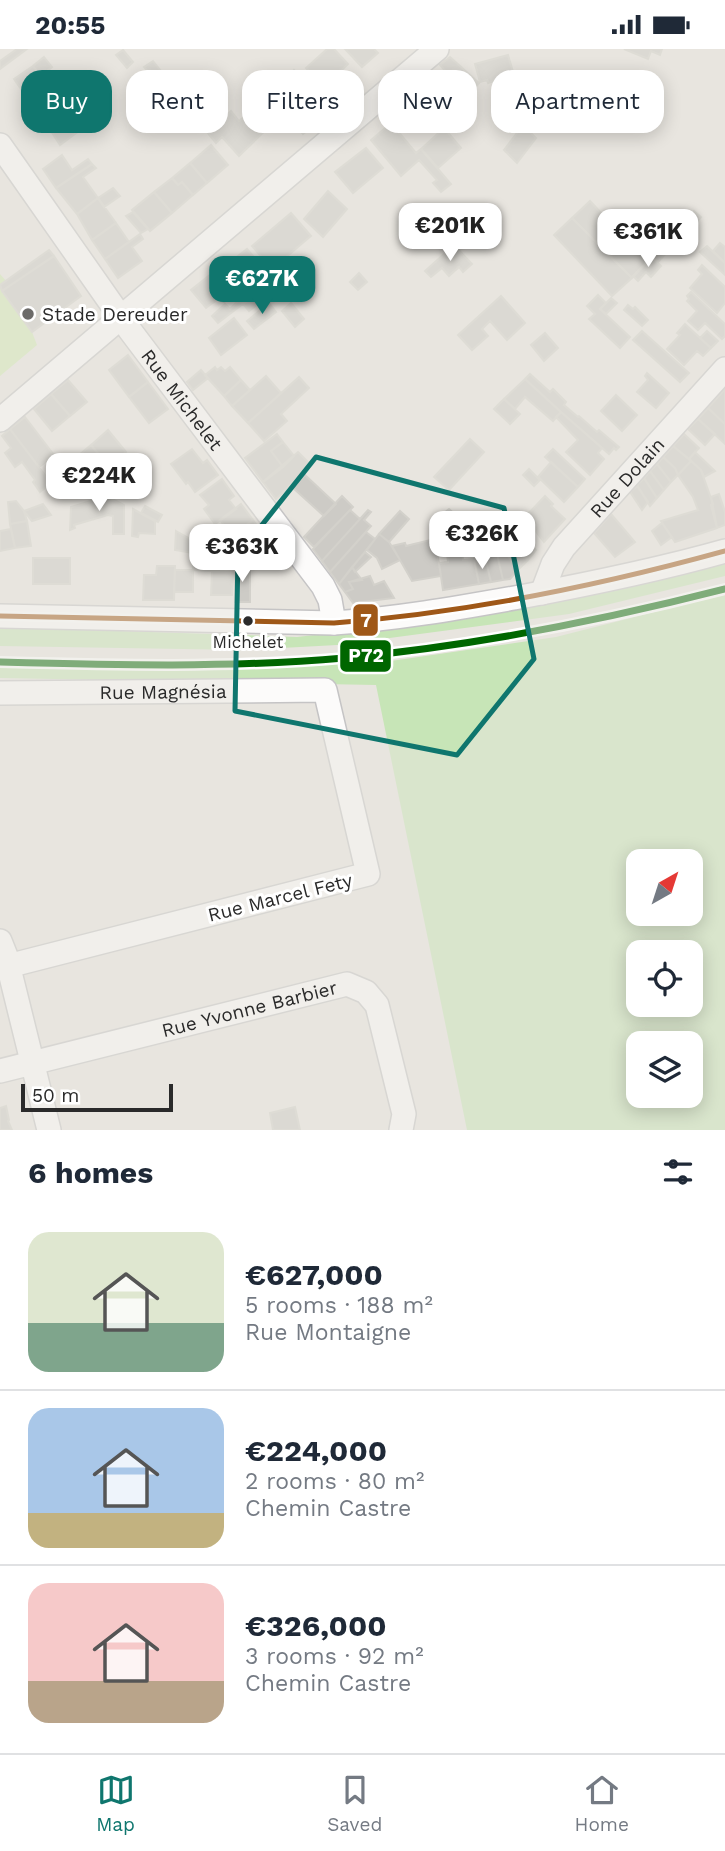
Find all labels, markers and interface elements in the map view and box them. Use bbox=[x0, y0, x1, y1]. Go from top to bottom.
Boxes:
text: 20:55 bbox=[35, 10, 105, 40]
chip: Buy bbox=[21, 70, 112, 133]
chip: Rent bbox=[126, 70, 228, 133]
chip: Filters bbox=[242, 70, 364, 133]
chip: New bbox=[378, 70, 477, 133]
chip: Apartment bbox=[491, 70, 664, 133]
pin: €201K bbox=[401, 203, 499, 263]
pin: €361K bbox=[599, 209, 697, 269]
text: €201K bbox=[415, 212, 485, 239]
text: €361K bbox=[613, 218, 683, 245]
pin: €627K bbox=[213, 257, 311, 316]
text: €627K bbox=[225, 265, 299, 292]
place label: Stade Dereuder bbox=[42, 303, 188, 326]
marker: Stade Dereuder bbox=[20, 306, 36, 322]
street label: Rue Michelet bbox=[136, 345, 227, 455]
street label: Rue Dolain bbox=[585, 433, 669, 523]
pin: €224K bbox=[50, 454, 148, 513]
text: €224K bbox=[62, 462, 136, 489]
pin: €326K bbox=[433, 511, 531, 571]
text: €326K bbox=[445, 520, 519, 547]
pin: €363K bbox=[193, 525, 291, 584]
text: €363K bbox=[205, 533, 279, 560]
line badge: 7 bbox=[352, 603, 379, 637]
text: 7 bbox=[360, 609, 372, 632]
marker: Michelet bbox=[241, 614, 255, 628]
place label: Michelet bbox=[213, 632, 283, 652]
line badge: P72 bbox=[339, 639, 392, 673]
text: P72 bbox=[348, 644, 384, 667]
street label: Rue Magnésia bbox=[99, 680, 227, 704]
north arrow bbox=[626, 849, 704, 926]
map controls bbox=[626, 849, 703, 1108]
street label: Rue Marcel Fety bbox=[205, 868, 355, 927]
button: locate bbox=[626, 940, 703, 1017]
street label: Rue Yvonne Barbier bbox=[159, 976, 340, 1042]
button: layers bbox=[626, 1031, 703, 1108]
scale bar bbox=[21, 1081, 173, 1113]
text: 50 m bbox=[32, 1084, 79, 1107]
icon: filters bbox=[659, 1153, 697, 1191]
text: 6 homes bbox=[28, 1155, 153, 1190]
text: €627,000 bbox=[245, 1257, 383, 1292]
icon: home bbox=[84, 1260, 168, 1344]
text: 5 rooms · 188 m² bbox=[245, 1292, 433, 1319]
text: Rue Montaigne bbox=[245, 1319, 411, 1346]
text: €224,000 bbox=[245, 1433, 387, 1468]
icon: home bbox=[84, 1436, 168, 1520]
text: 2 rooms · 80 m² bbox=[245, 1468, 424, 1495]
text: Chemin Castre bbox=[245, 1495, 411, 1522]
text: €326,000 bbox=[245, 1608, 387, 1643]
icon: home bbox=[84, 1611, 168, 1695]
text: 3 rooms · 92 m² bbox=[245, 1643, 424, 1670]
text: Chemin Castre bbox=[245, 1670, 411, 1697]
tab: Map bbox=[96, 1771, 135, 1836]
tab: Saved bbox=[327, 1771, 382, 1836]
tab: Home bbox=[575, 1771, 629, 1836]

